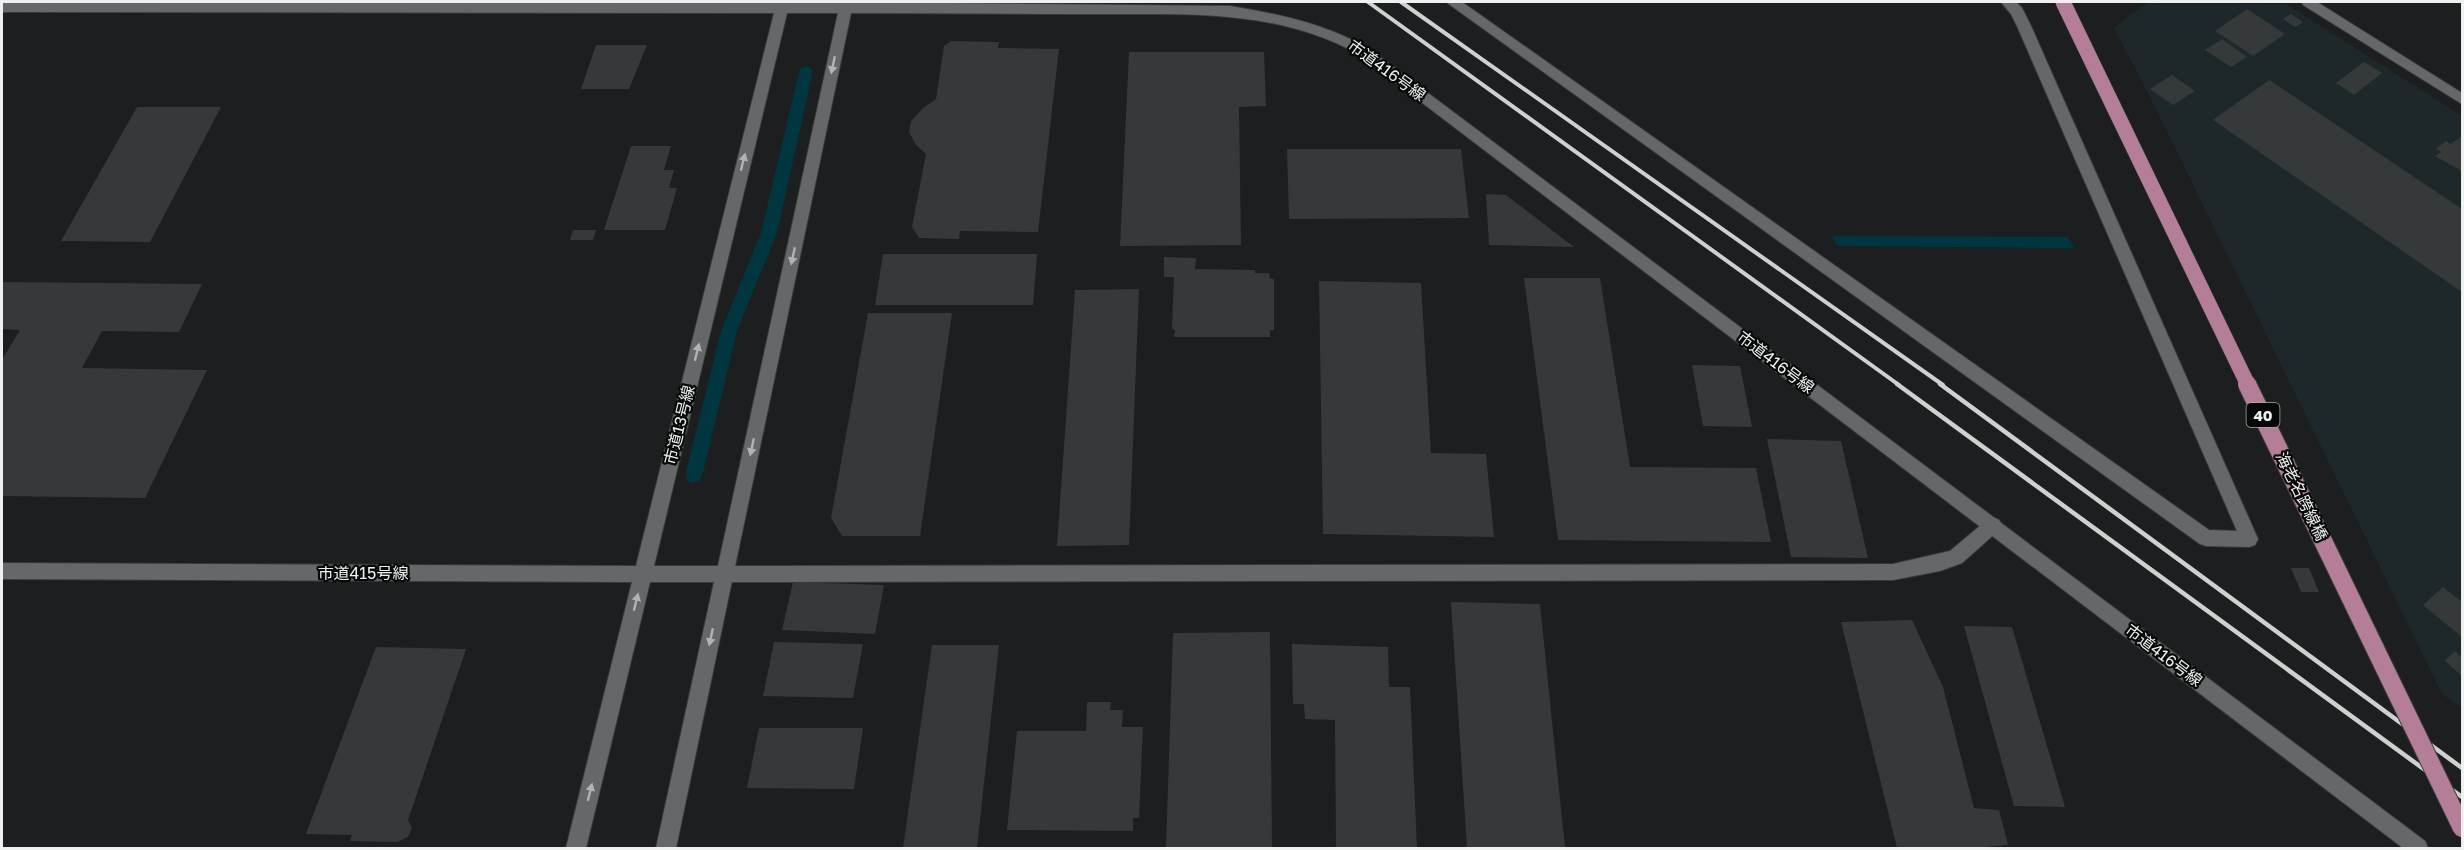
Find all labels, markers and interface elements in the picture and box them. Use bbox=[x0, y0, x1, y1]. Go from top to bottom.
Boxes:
street label: 市道416号線 bbox=[1344, 35, 1430, 105]
one-way arrow bbox=[828, 56, 838, 75]
one-way arrow bbox=[739, 153, 749, 171]
one-way arrow bbox=[787, 247, 797, 265]
street label: 市道416号線 bbox=[1734, 327, 1818, 397]
one-way arrow bbox=[693, 342, 703, 361]
street label: 市道13号線 bbox=[659, 383, 699, 467]
road number: 40 bbox=[2246, 403, 2280, 427]
one-way arrow bbox=[746, 437, 756, 456]
street label: 海老名跨線橋 bbox=[2272, 448, 2332, 544]
street label: 市道415号線 bbox=[318, 563, 408, 583]
one-way arrow bbox=[632, 593, 641, 611]
street label: 市道416号線 bbox=[2122, 620, 2206, 690]
one-way arrow bbox=[706, 628, 715, 647]
one-way arrow bbox=[586, 782, 596, 801]

